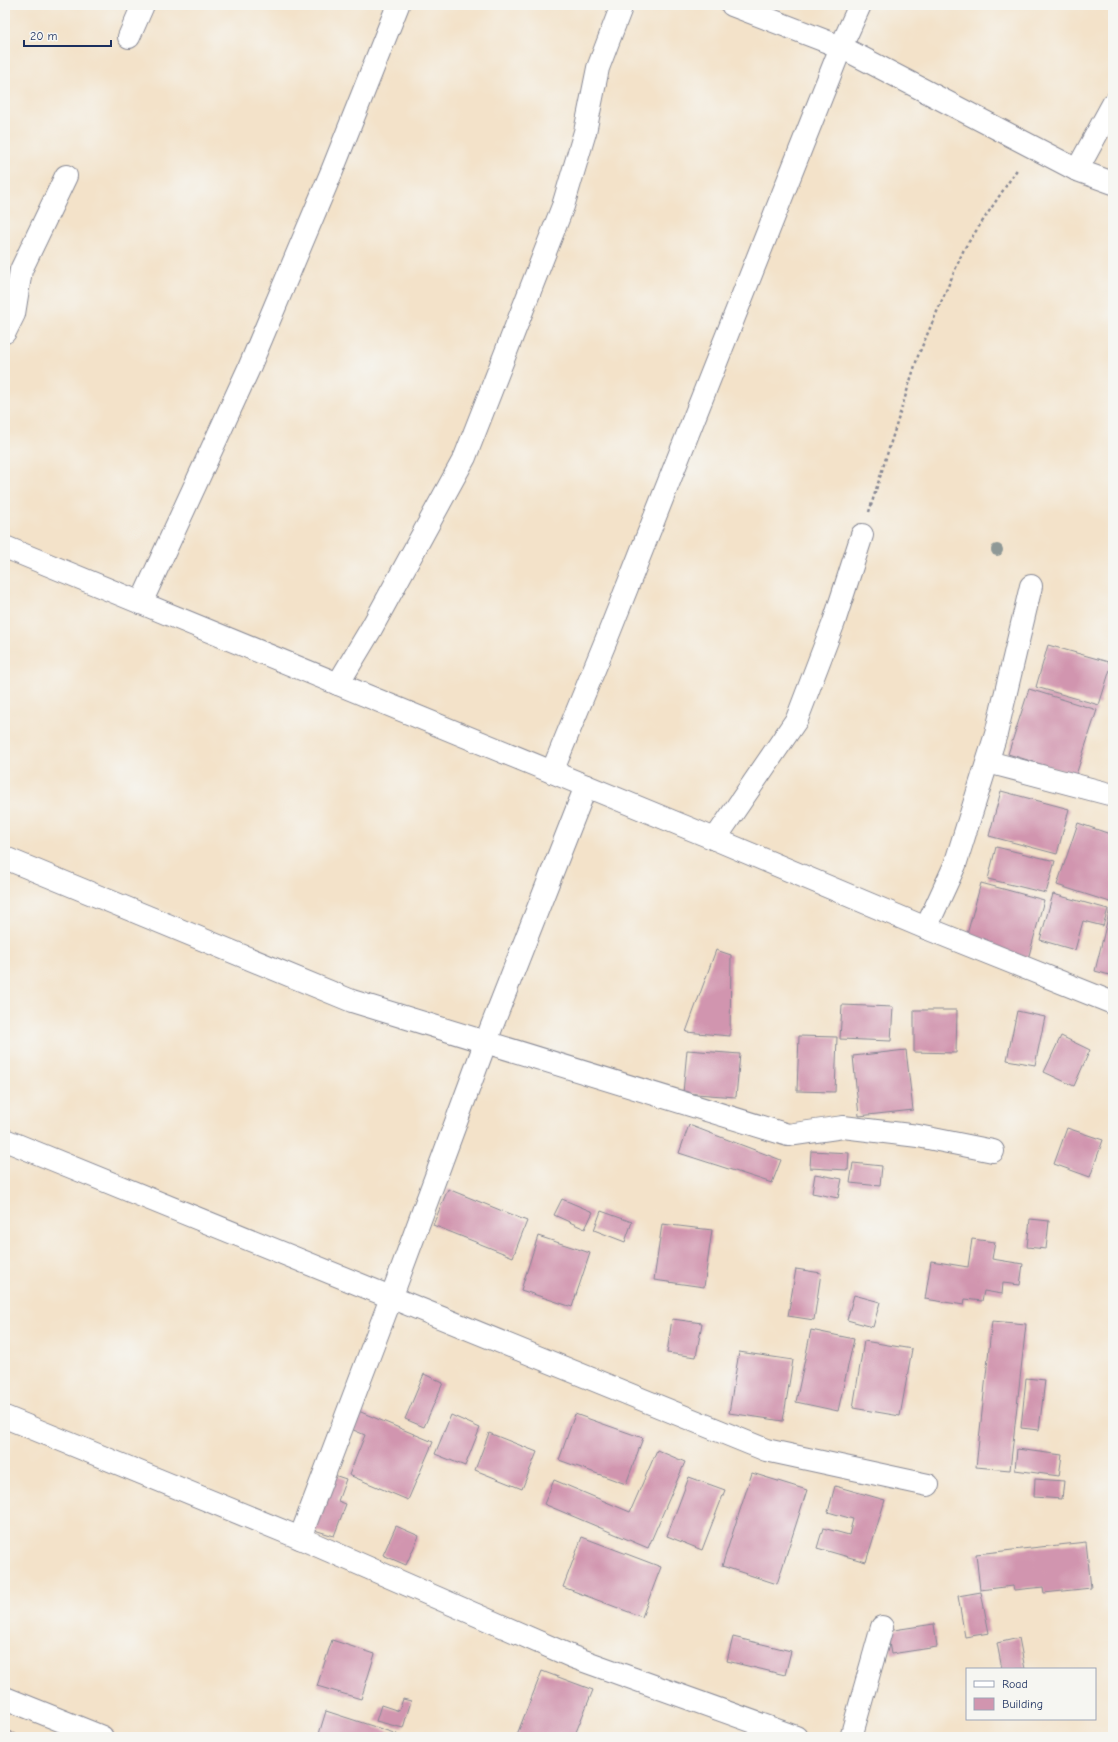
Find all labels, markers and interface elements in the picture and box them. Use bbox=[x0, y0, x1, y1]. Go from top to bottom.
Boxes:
scale bar bbox=[24, 22, 111, 48]
text: 20 m bbox=[30, 29, 58, 43]
legend bbox=[966, 1668, 1096, 1720]
text: Road bbox=[1002, 1677, 1028, 1691]
text: Building bbox=[1002, 1697, 1043, 1711]

